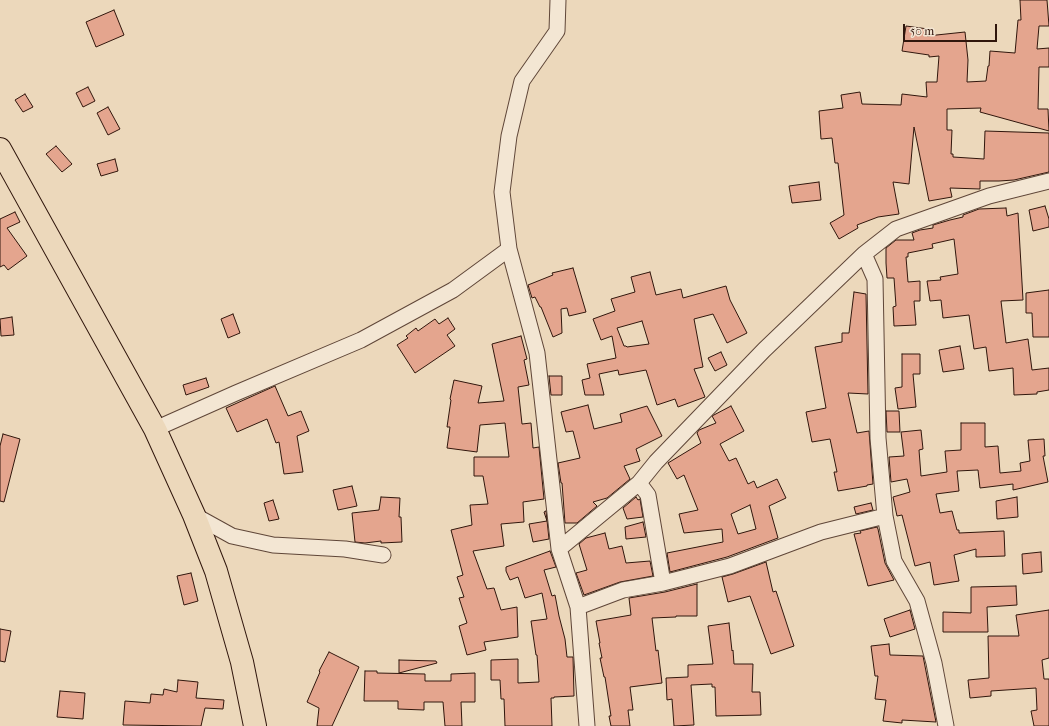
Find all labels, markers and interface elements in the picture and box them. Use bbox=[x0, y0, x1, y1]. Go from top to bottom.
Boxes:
scale bar bbox=[905, 16, 999, 42]
text: 50 m bbox=[910, 24, 934, 38]

